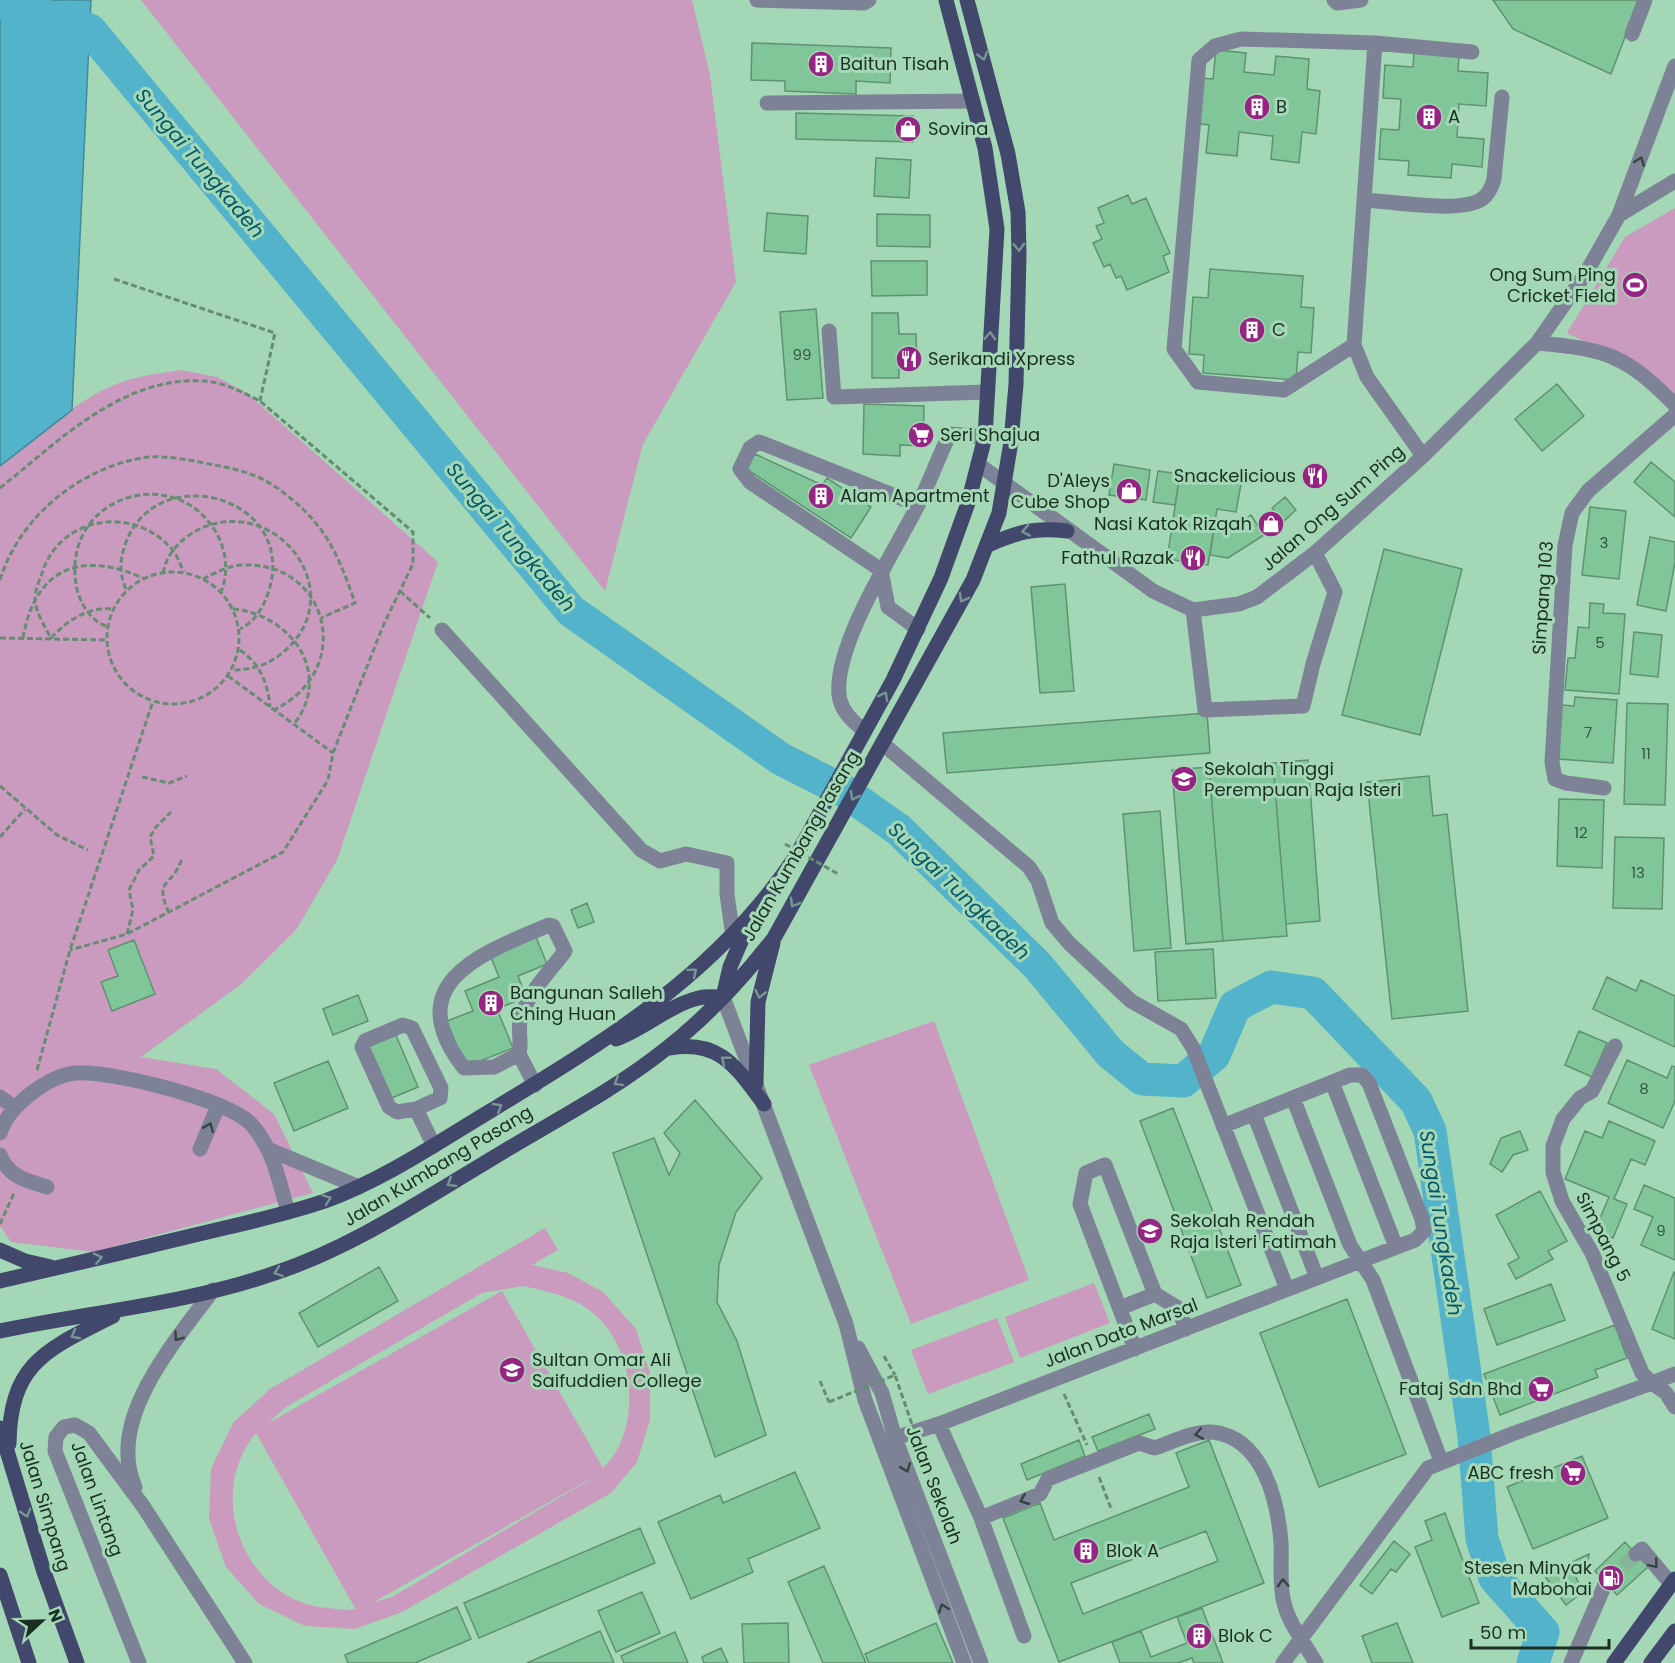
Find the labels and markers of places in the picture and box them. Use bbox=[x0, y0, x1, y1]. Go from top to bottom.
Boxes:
building icon: Baitun Tisah bbox=[806, 49, 836, 79]
place label: Baitun Tisah bbox=[840, 51, 949, 76]
building icon: B bbox=[1242, 92, 1272, 122]
place label: B bbox=[1276, 94, 1287, 119]
building icon: A bbox=[1414, 102, 1444, 132]
place label: A bbox=[1448, 104, 1460, 129]
shop icon: Sovina bbox=[893, 114, 923, 144]
place label: Sovina bbox=[928, 116, 988, 141]
place label: Ong Sum Ping Cricket Field bbox=[1489, 262, 1616, 308]
sports icon: Ong Sum Ping Cricket Field bbox=[1620, 270, 1650, 300]
building icon: C bbox=[1237, 315, 1267, 345]
place label: C bbox=[1272, 317, 1286, 342]
restaurant icon: Serikandi Xpress bbox=[894, 344, 924, 374]
place label: Serikandi Xpress bbox=[928, 346, 1075, 371]
supermarket icon: Seri Shajua bbox=[906, 420, 936, 450]
place label: Seri Shajua bbox=[940, 422, 1040, 447]
restaurant icon: Snackelicious bbox=[1300, 461, 1330, 491]
place label: Snackelicious bbox=[1174, 463, 1296, 488]
place label: D'Aleys Cube Shop bbox=[1011, 468, 1110, 514]
shop icon: D'Aleys Cube Shop bbox=[1114, 476, 1144, 506]
building icon: Alam Apartment bbox=[806, 481, 836, 511]
place label: Alam Apartment bbox=[840, 483, 990, 508]
shop icon: Nasi Katok Rizqah bbox=[1256, 509, 1286, 539]
place label: Nasi Katok Rizqah bbox=[1094, 511, 1252, 536]
restaurant icon: Fathul Razak bbox=[1178, 543, 1208, 573]
place label: Fathul Razak bbox=[1061, 545, 1175, 570]
place label: Sekolah Tinggi Perempuan Raja Isteri bbox=[1204, 756, 1401, 802]
school or university icon: Sekolah Tinggi Perempuan Raja Isteri bbox=[1169, 764, 1199, 794]
place label: Bangunan Salleh Ching Huan bbox=[510, 980, 663, 1026]
building icon: Bangunan Salleh Ching Huan bbox=[476, 988, 506, 1018]
place label: Sekolah Rendah Raja Isteri Fatimah bbox=[1170, 1208, 1336, 1254]
school or university icon: Sekolah Rendah Raja Isteri Fatimah bbox=[1135, 1216, 1165, 1246]
place label: Sultan Omar Ali Saifuddien College bbox=[532, 1347, 702, 1393]
school or university icon: Sultan Omar Ali Saifuddien College bbox=[497, 1355, 527, 1385]
supermarket icon: Fataj Sdn Bhd bbox=[1526, 1374, 1556, 1404]
place label: Fataj Sdn Bhd bbox=[1399, 1376, 1522, 1401]
supermarket icon: ABC fresh bbox=[1558, 1458, 1588, 1488]
place label: ABC fresh bbox=[1467, 1460, 1554, 1485]
building icon: Blok A bbox=[1071, 1536, 1101, 1566]
place label: Blok A bbox=[1106, 1538, 1159, 1563]
place label: Stesen Minyak Mabohai bbox=[1464, 1555, 1593, 1601]
fuel station icon: Stesen Minyak Mabohai bbox=[1596, 1563, 1626, 1593]
building icon: Blok C bbox=[1184, 1621, 1214, 1651]
place label: Blok C bbox=[1218, 1623, 1273, 1648]

